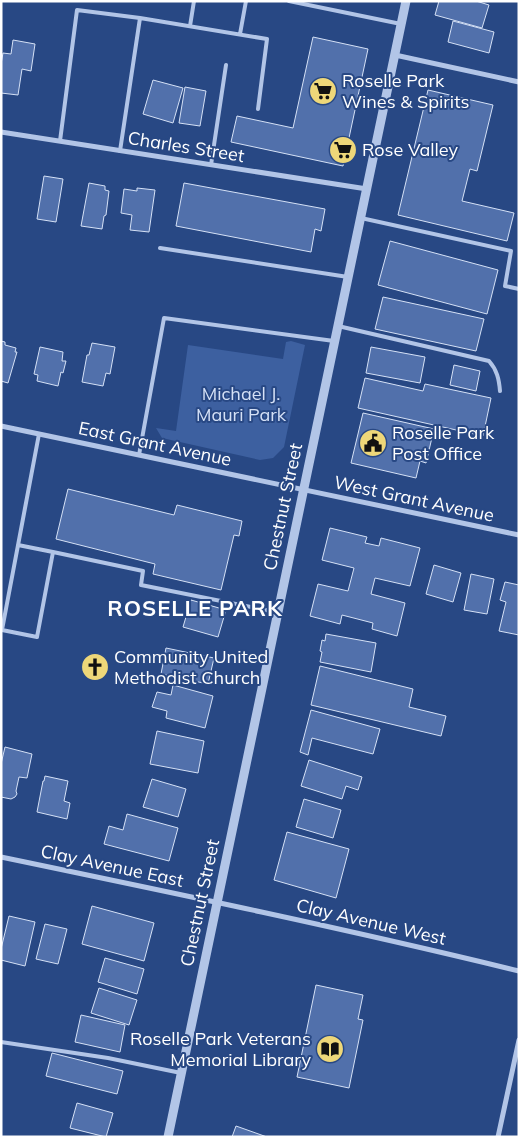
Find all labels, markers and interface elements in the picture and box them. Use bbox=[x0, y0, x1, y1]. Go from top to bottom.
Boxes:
place label: Roselle Park Wines & Spirits bbox=[342, 69, 469, 113]
supermarket icon: Roselle Park Wines & Spirits bbox=[308, 76, 338, 106]
street label: Charles Street bbox=[126, 126, 246, 167]
supermarket icon: Rose Valley bbox=[328, 135, 358, 165]
place label: Rose Valley bbox=[362, 138, 459, 161]
park label: Michael J. Mauri Park bbox=[196, 382, 287, 426]
street label: East Grant Avenue bbox=[77, 416, 234, 471]
place label: Roselle Park Post Office bbox=[392, 421, 495, 465]
public building icon: Roselle Park Post Office bbox=[358, 428, 388, 458]
street label: Chestnut Street bbox=[258, 441, 307, 573]
street label: West Grant Avenue bbox=[332, 470, 496, 527]
district label: ROSELLE PARK bbox=[107, 594, 283, 622]
place label: Community United Methodist Church bbox=[114, 645, 268, 689]
church icon: Community United Methodist Church bbox=[80, 652, 110, 682]
street label: Chestnut Street bbox=[175, 837, 224, 969]
street label: Clay Avenue East bbox=[39, 839, 186, 892]
street label: Clay Avenue West bbox=[294, 893, 448, 950]
place label: Roselle Park Veterans Memorial Library bbox=[130, 1027, 311, 1071]
library icon: Roselle Park Veterans Memorial Library bbox=[315, 1034, 345, 1064]

